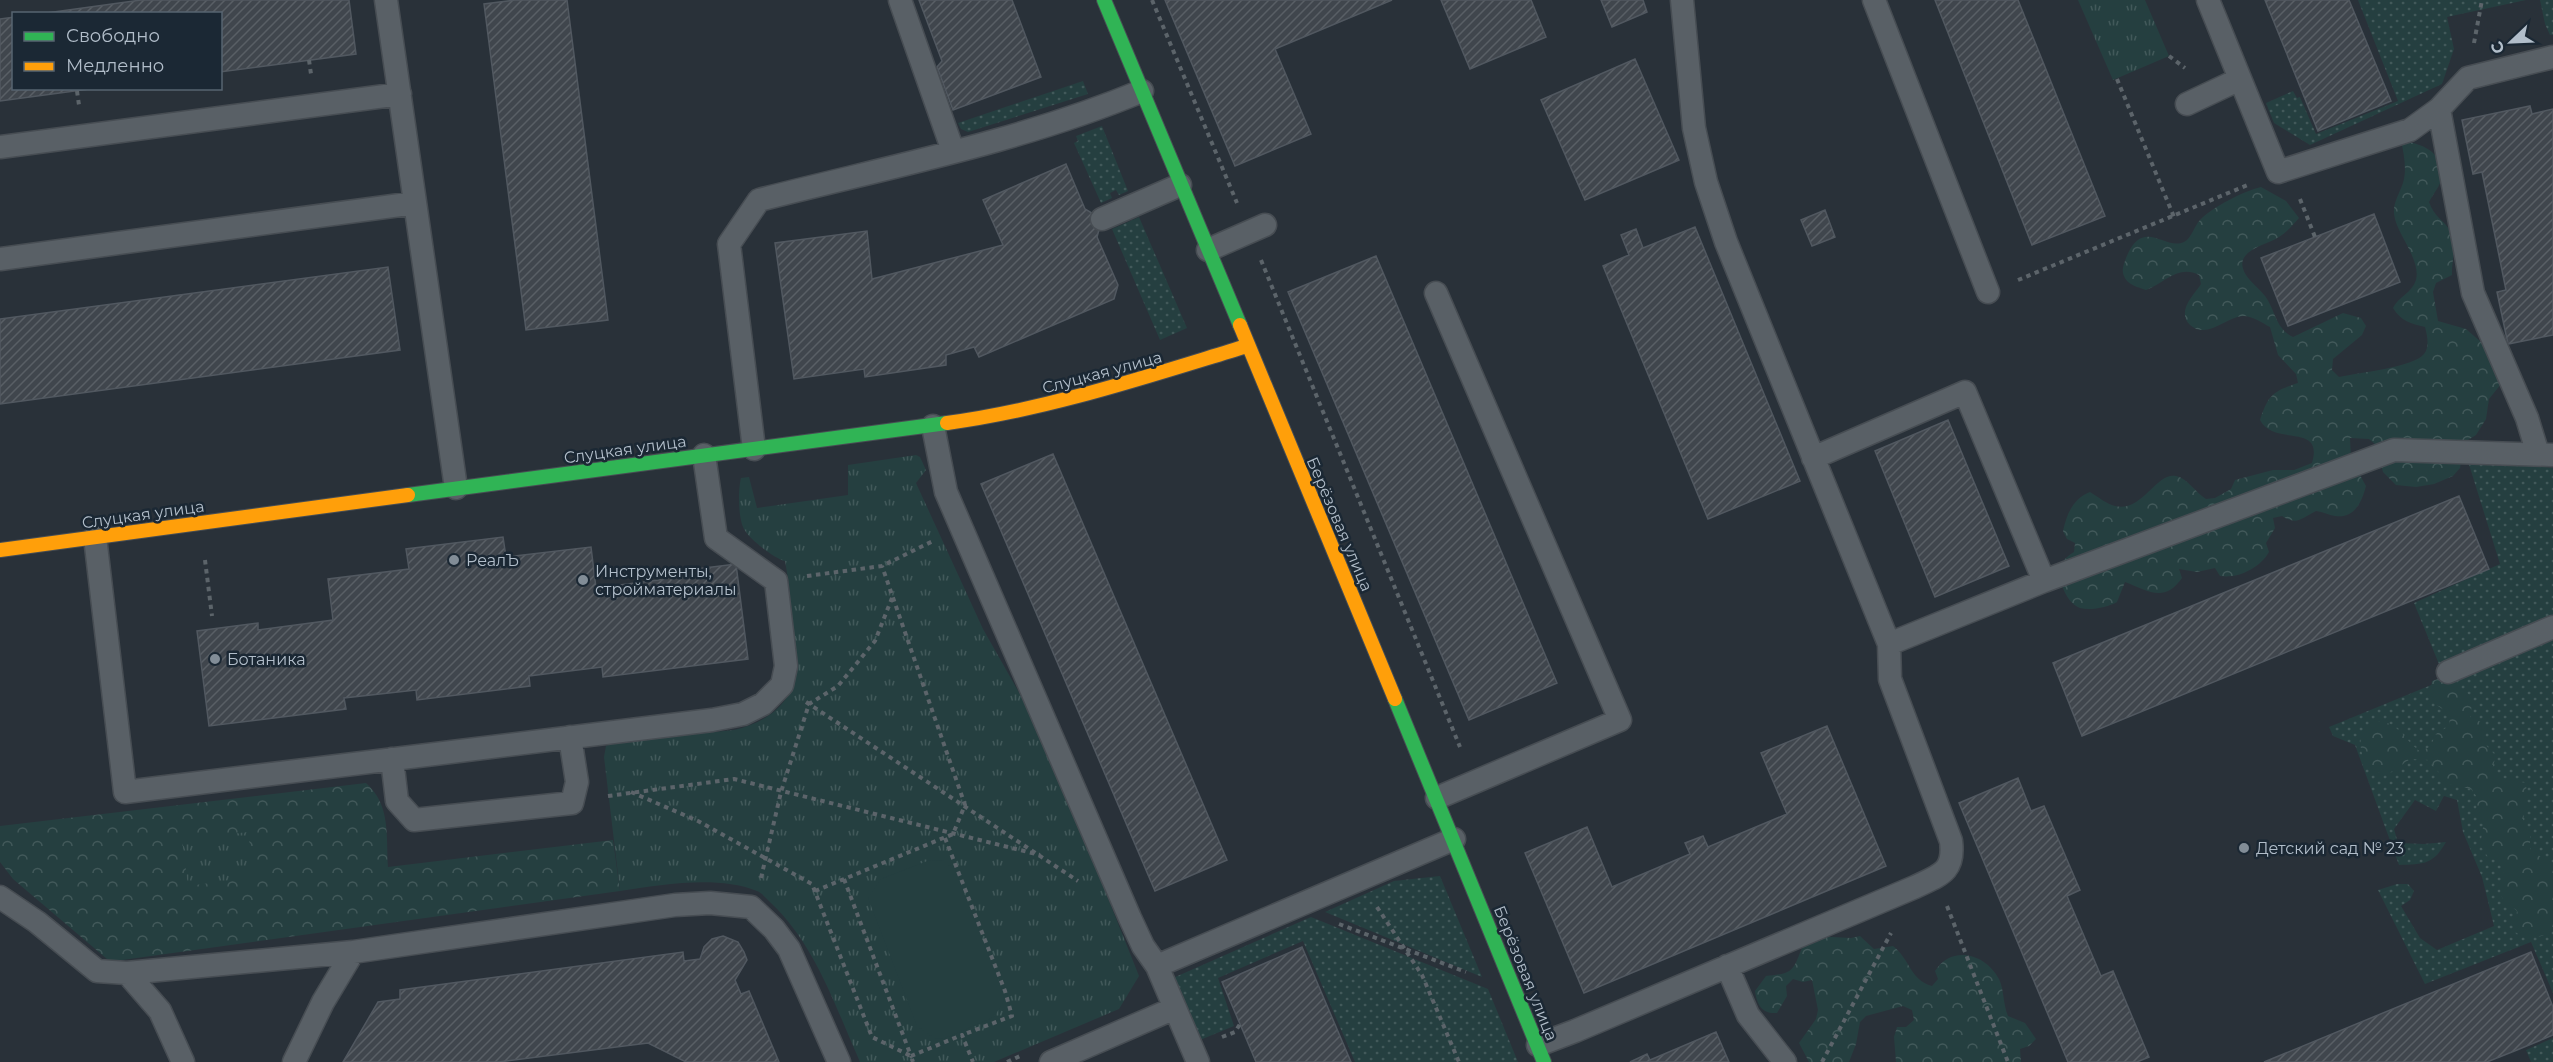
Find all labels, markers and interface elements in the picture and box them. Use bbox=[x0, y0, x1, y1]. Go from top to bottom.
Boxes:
legend bbox=[12, 12, 222, 90]
north arrow bbox=[2481, 12, 2541, 72]
text: Свободно bbox=[66, 25, 160, 47]
text: С bbox=[2486, 38, 2509, 57]
text: Медленно bbox=[66, 55, 164, 77]
street label: Слуцкая улица bbox=[1040, 347, 1164, 398]
street label: Слуцкая улица bbox=[563, 432, 687, 467]
street label: Берёзовая улица bbox=[1303, 454, 1376, 594]
street label: Слуцкая улица bbox=[81, 497, 205, 532]
place label: РеалЪ bbox=[466, 551, 519, 570]
marker: РеалЪ bbox=[447, 553, 461, 567]
place label: Инструменты, стройматериалы bbox=[595, 562, 737, 599]
marker: Инструменты, стройматериалы bbox=[576, 573, 590, 587]
place label: Ботаника bbox=[227, 650, 306, 669]
marker: Ботаника bbox=[208, 652, 222, 666]
place label: Детский сад № 23 bbox=[2256, 839, 2404, 858]
marker: Детский сад № 23 bbox=[2237, 841, 2251, 855]
street label: Берёзовая улица bbox=[1490, 903, 1561, 1043]

